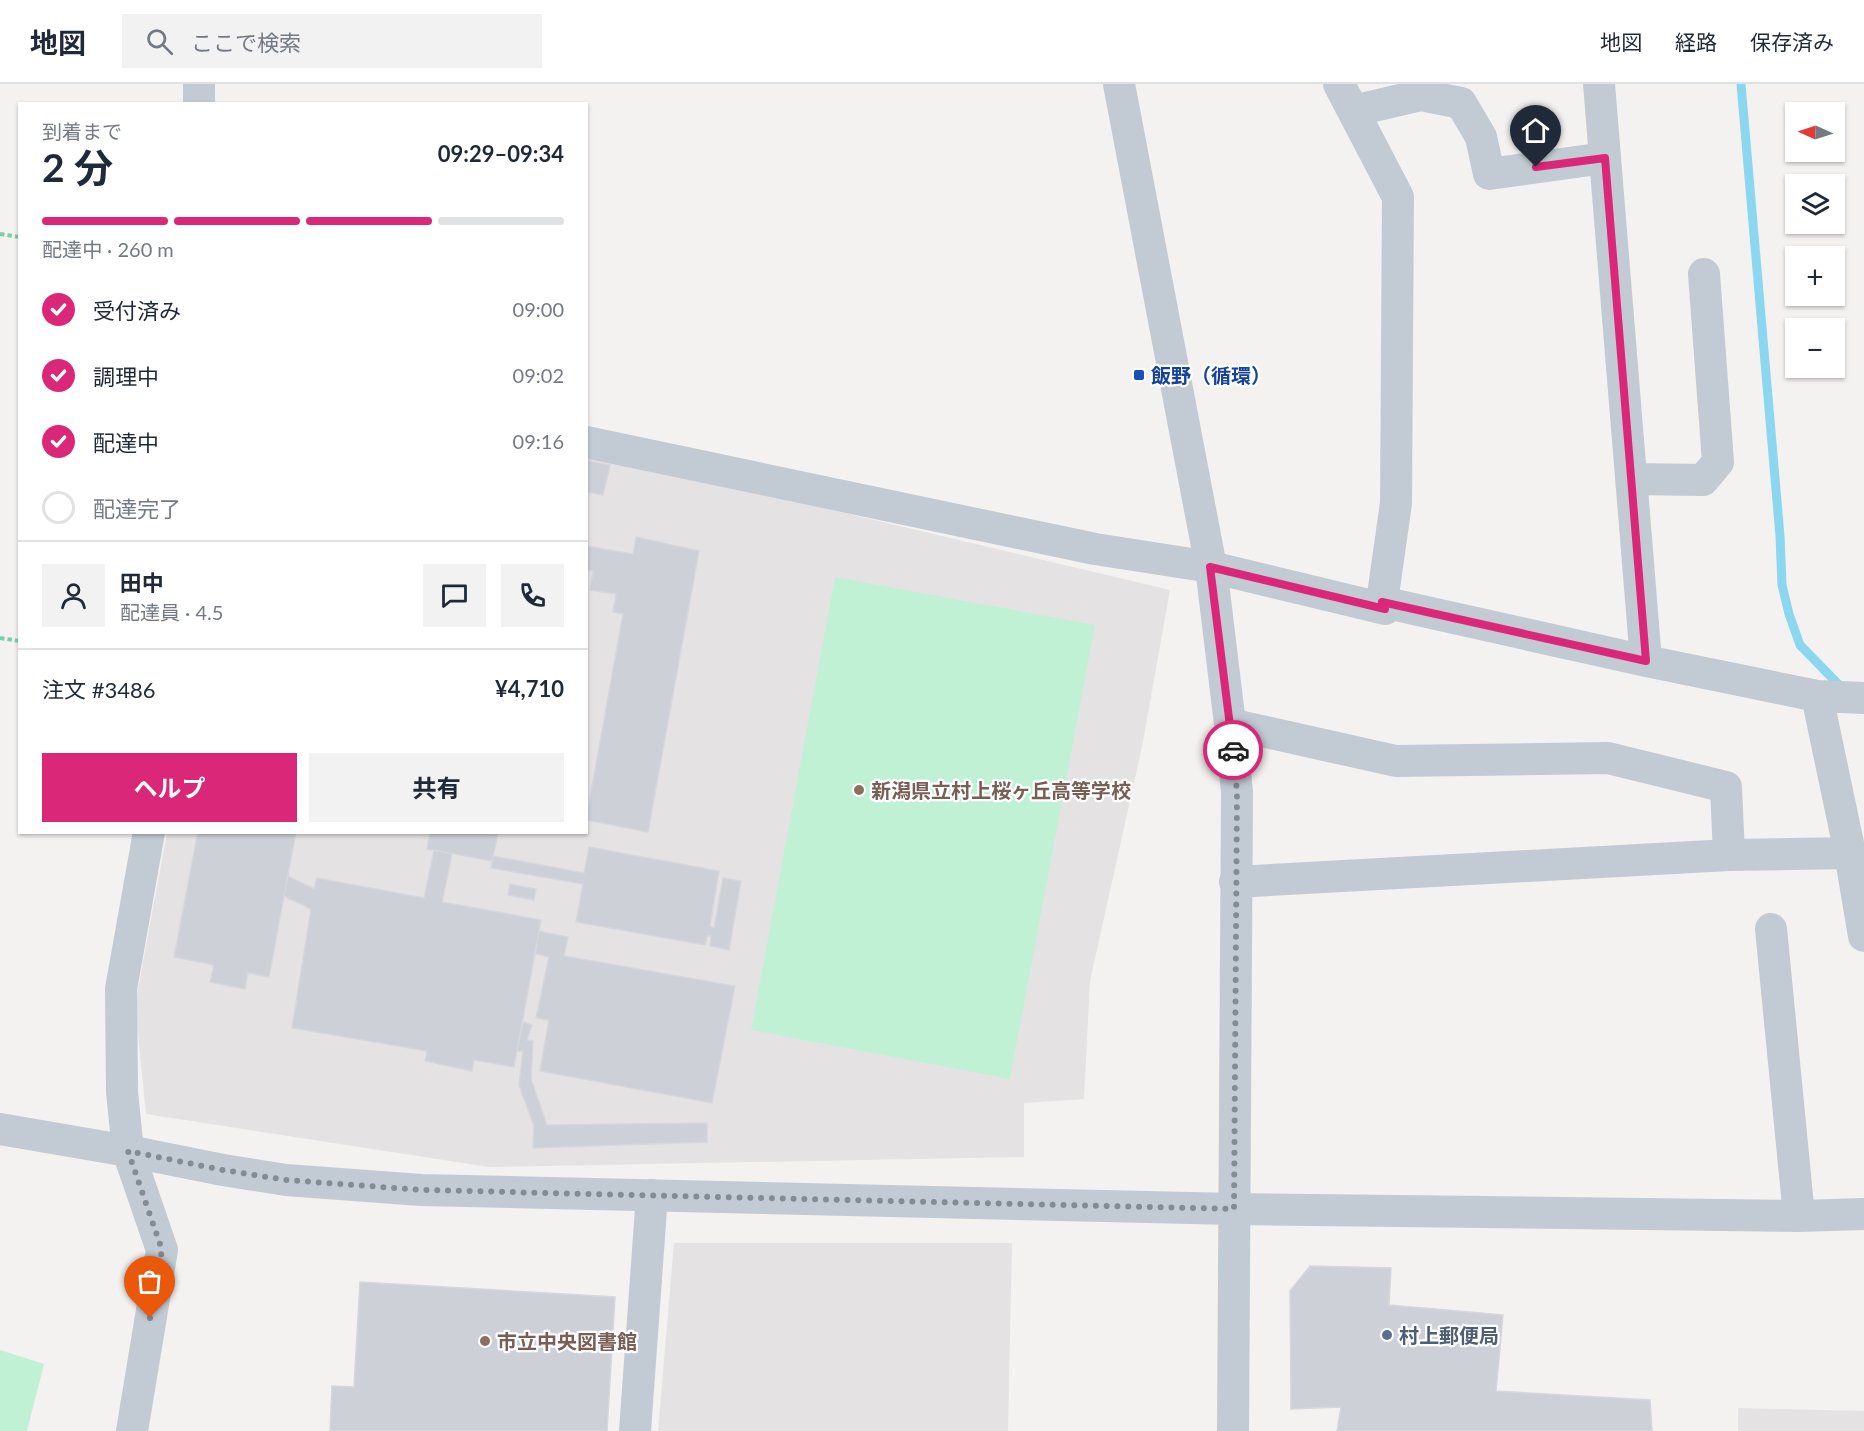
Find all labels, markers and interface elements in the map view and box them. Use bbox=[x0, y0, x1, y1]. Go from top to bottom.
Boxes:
search box bbox=[122, 14, 542, 68]
text: 地図 bbox=[30, 25, 86, 59]
icon: search bbox=[143, 25, 176, 58]
text: ここで検索 bbox=[191, 29, 301, 56]
text: 地図 bbox=[1600, 29, 1642, 54]
text: 経路 bbox=[1675, 29, 1717, 54]
text: 保存済み bbox=[1750, 29, 1834, 54]
north arrow bbox=[1785, 102, 1845, 162]
map controls bbox=[1785, 102, 1845, 378]
pin bbox=[1510, 105, 1561, 167]
icon: home bbox=[1519, 114, 1552, 147]
text: 到着まで bbox=[42, 119, 122, 143]
text: 09:29–09:34 bbox=[438, 140, 564, 167]
text: 2 分 bbox=[42, 144, 113, 190]
button: layers bbox=[1785, 174, 1845, 234]
text: 配達中 · 260 m bbox=[42, 237, 174, 261]
button: + bbox=[1785, 246, 1845, 306]
icon: check bbox=[42, 293, 75, 326]
text: 受付済み bbox=[93, 297, 181, 324]
text: 09:00 bbox=[513, 297, 564, 321]
button: − bbox=[1785, 318, 1845, 378]
icon: check bbox=[42, 359, 75, 392]
text: 調理中 bbox=[93, 363, 159, 390]
text: 09:02 bbox=[513, 363, 564, 387]
place label: 飯野（循環） bbox=[1151, 363, 1271, 387]
marker: 飯野（循環） bbox=[1132, 368, 1146, 382]
icon: check bbox=[42, 425, 75, 458]
text: 配達中 bbox=[93, 429, 159, 456]
text: 09:16 bbox=[513, 429, 564, 453]
text: 配達完了 bbox=[93, 495, 181, 522]
button: person bbox=[42, 564, 105, 627]
button: chat bbox=[423, 564, 486, 627]
button: phone bbox=[501, 564, 564, 627]
text: 田中 bbox=[120, 569, 164, 596]
text: 配達員 · 4.5 bbox=[120, 600, 223, 624]
text: ¥4,710 bbox=[495, 675, 564, 702]
text: 注文 #3486 bbox=[42, 676, 155, 703]
courier bbox=[1203, 720, 1263, 780]
icon: car bbox=[1217, 734, 1250, 767]
button: ヘルプ bbox=[42, 753, 297, 822]
button: 共有 bbox=[309, 753, 564, 822]
place label: 新潟県立村上桜ヶ丘高等学校 bbox=[871, 778, 1131, 802]
marker: 新潟県立村上桜ヶ丘高等学校 bbox=[852, 783, 866, 797]
pin bbox=[124, 1256, 175, 1318]
icon: bag bbox=[133, 1265, 166, 1298]
place label: 村上郵便局 bbox=[1399, 1323, 1499, 1347]
marker: 村上郵便局 bbox=[1380, 1328, 1394, 1342]
place label: 市立中央図書館 bbox=[497, 1329, 637, 1353]
marker: 市立中央図書館 bbox=[478, 1334, 492, 1348]

